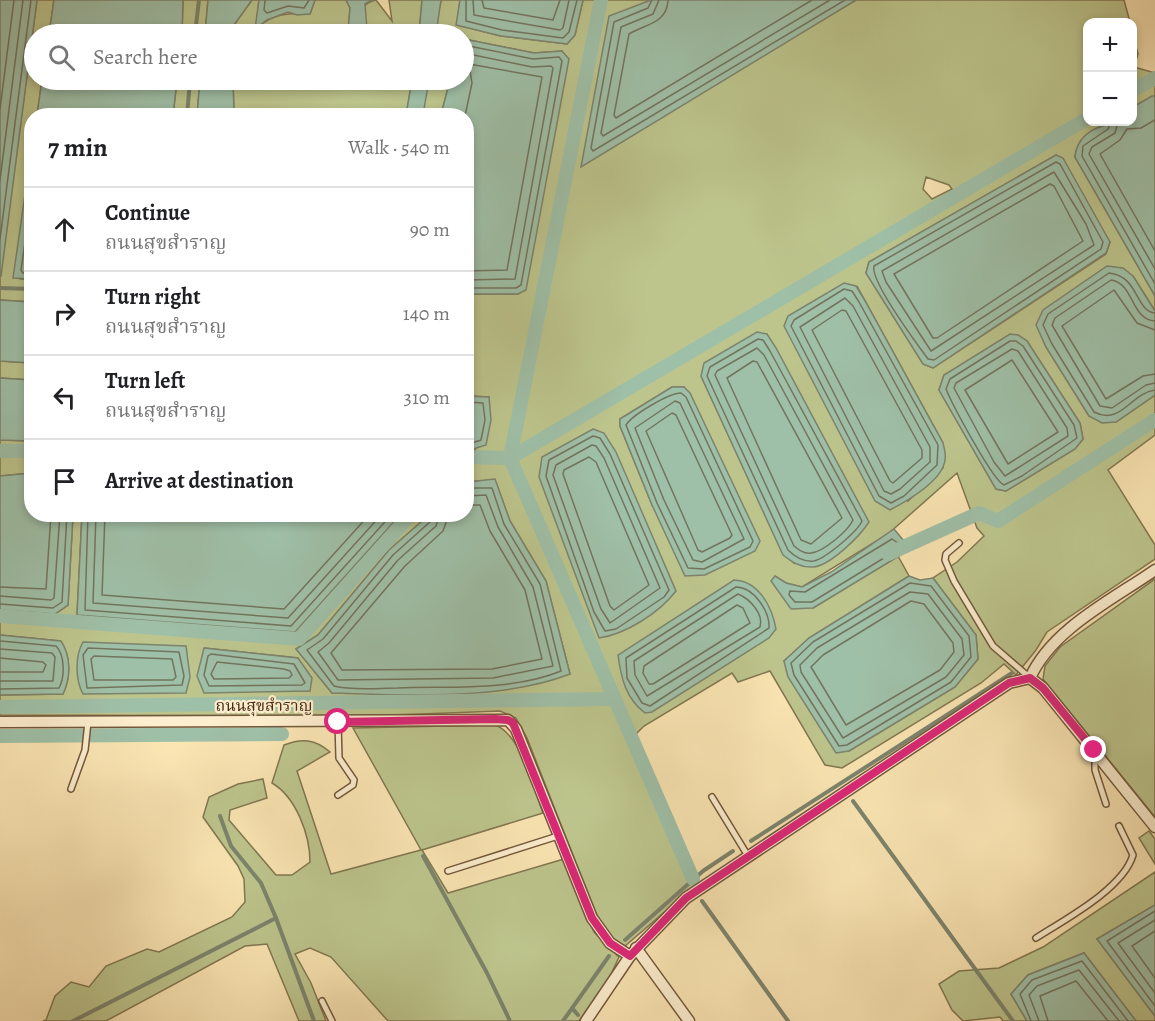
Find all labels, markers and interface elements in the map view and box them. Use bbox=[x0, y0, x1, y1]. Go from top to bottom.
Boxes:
map controls bbox=[1083, 18, 1137, 126]
button: + bbox=[1083, 18, 1137, 72]
search box bbox=[24, 24, 474, 90]
icon: search bbox=[45, 41, 78, 74]
text: Search here bbox=[93, 42, 198, 72]
button: − bbox=[1083, 72, 1137, 126]
text: 7 min bbox=[48, 130, 108, 165]
text: Walk · 540 m bbox=[348, 134, 450, 161]
text: Continue bbox=[105, 198, 190, 228]
icon: ahead bbox=[48, 213, 81, 246]
text: 90 m bbox=[410, 216, 450, 243]
text: ถนนสุขสำราญ bbox=[105, 229, 227, 256]
text: Turn right bbox=[105, 282, 201, 312]
icon: right bbox=[48, 297, 81, 330]
text: 140 m bbox=[403, 300, 450, 327]
text: ถนนสุขสำราญ bbox=[105, 313, 227, 340]
text: Turn left bbox=[105, 366, 185, 396]
icon: left bbox=[48, 381, 81, 414]
text: 310 m bbox=[404, 384, 450, 411]
text: ถนนสุขสำราญ bbox=[105, 397, 227, 424]
icon: arrive bbox=[48, 465, 81, 498]
text: Arrive at destination bbox=[105, 466, 294, 496]
street label: ถนนสุขสำราญ bbox=[215, 695, 313, 717]
route start bbox=[324, 708, 350, 734]
route end bbox=[1080, 736, 1106, 762]

